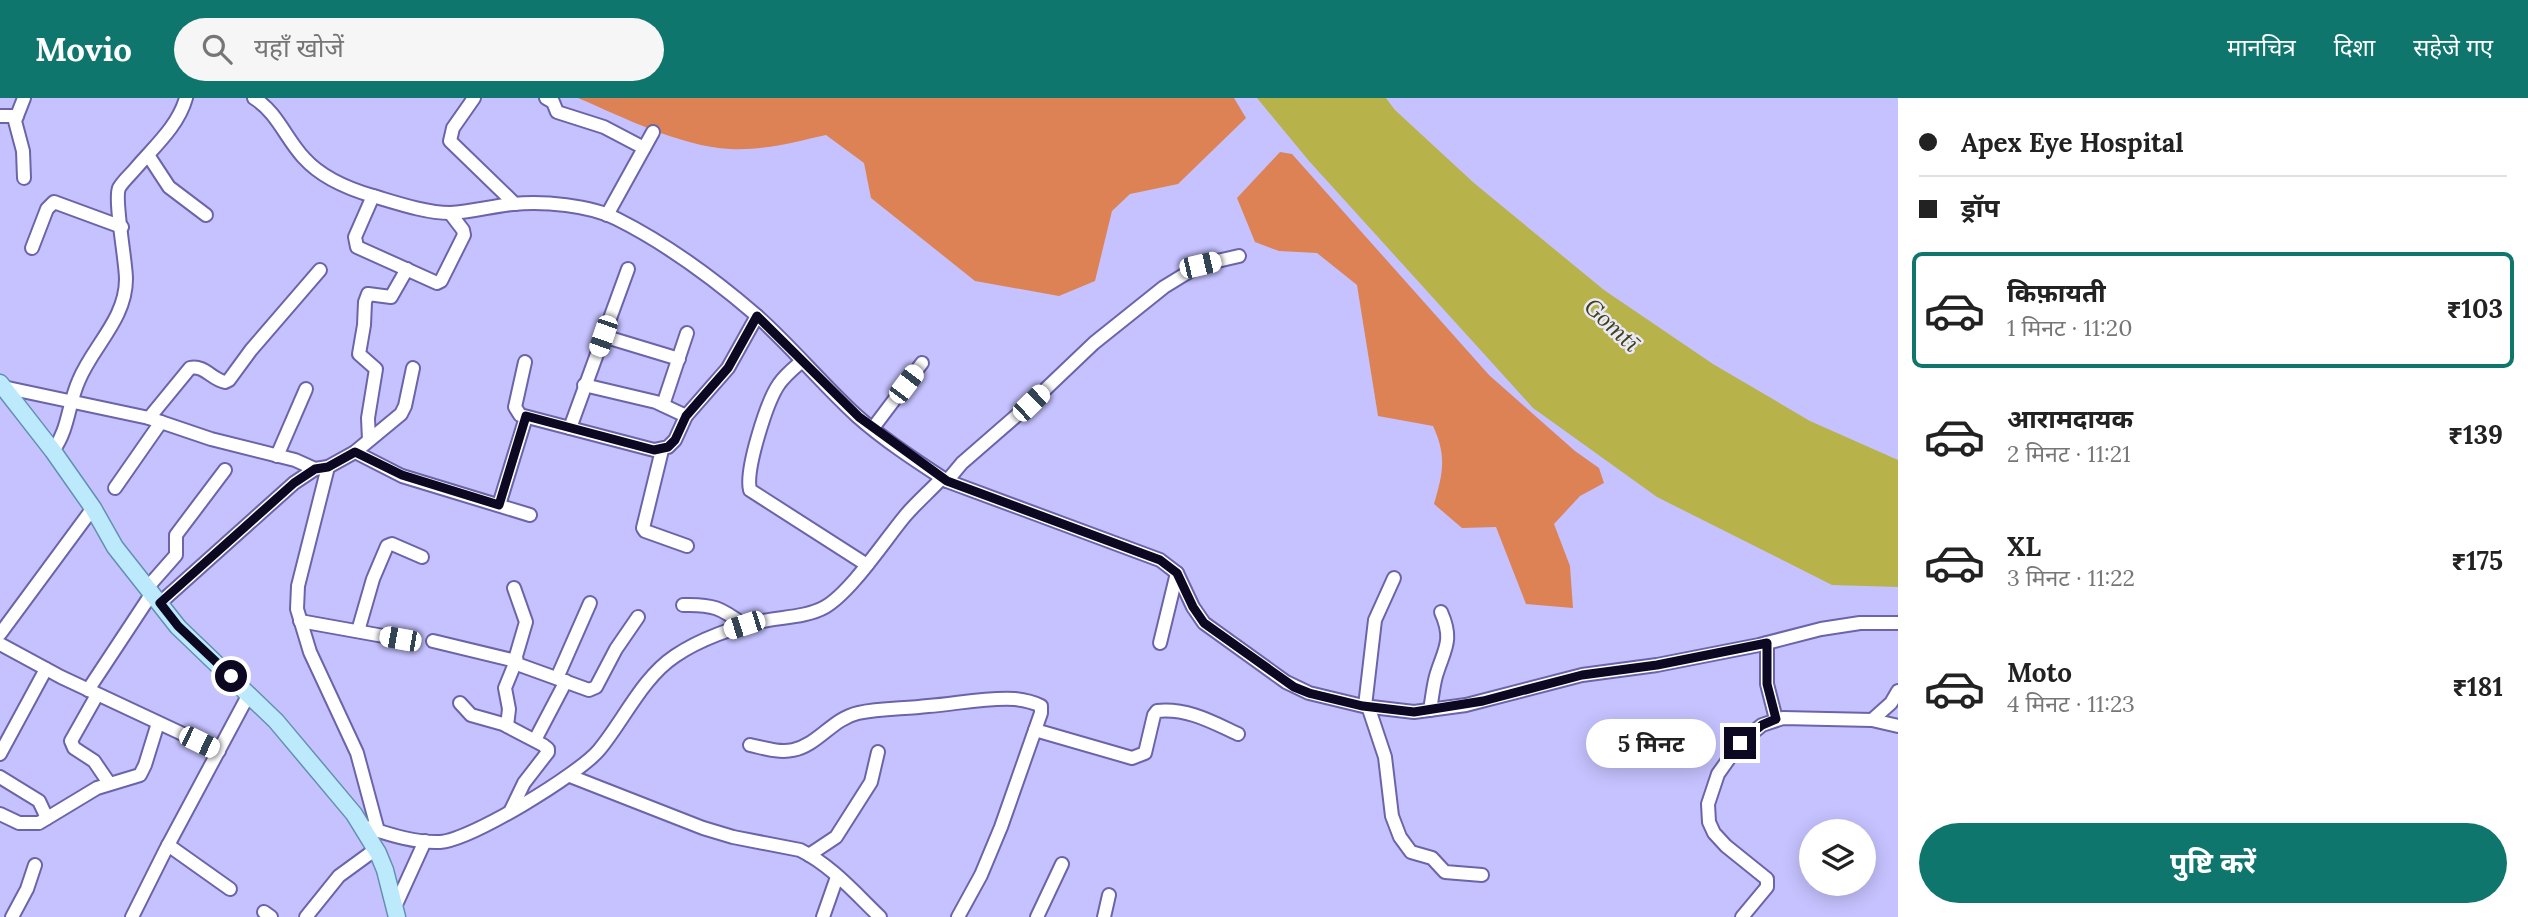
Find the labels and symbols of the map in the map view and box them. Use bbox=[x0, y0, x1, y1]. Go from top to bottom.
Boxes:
car bbox=[1178, 250, 1223, 280]
water label: Gomtī bbox=[1579, 292, 1646, 358]
car bbox=[587, 313, 620, 359]
car bbox=[885, 361, 928, 407]
car bbox=[1009, 381, 1054, 425]
car bbox=[721, 609, 768, 641]
car bbox=[378, 625, 423, 653]
route start bbox=[215, 660, 247, 692]
callout: 5 मिनट bbox=[1586, 718, 1716, 768]
car bbox=[176, 723, 223, 761]
route end bbox=[1724, 727, 1756, 759]

